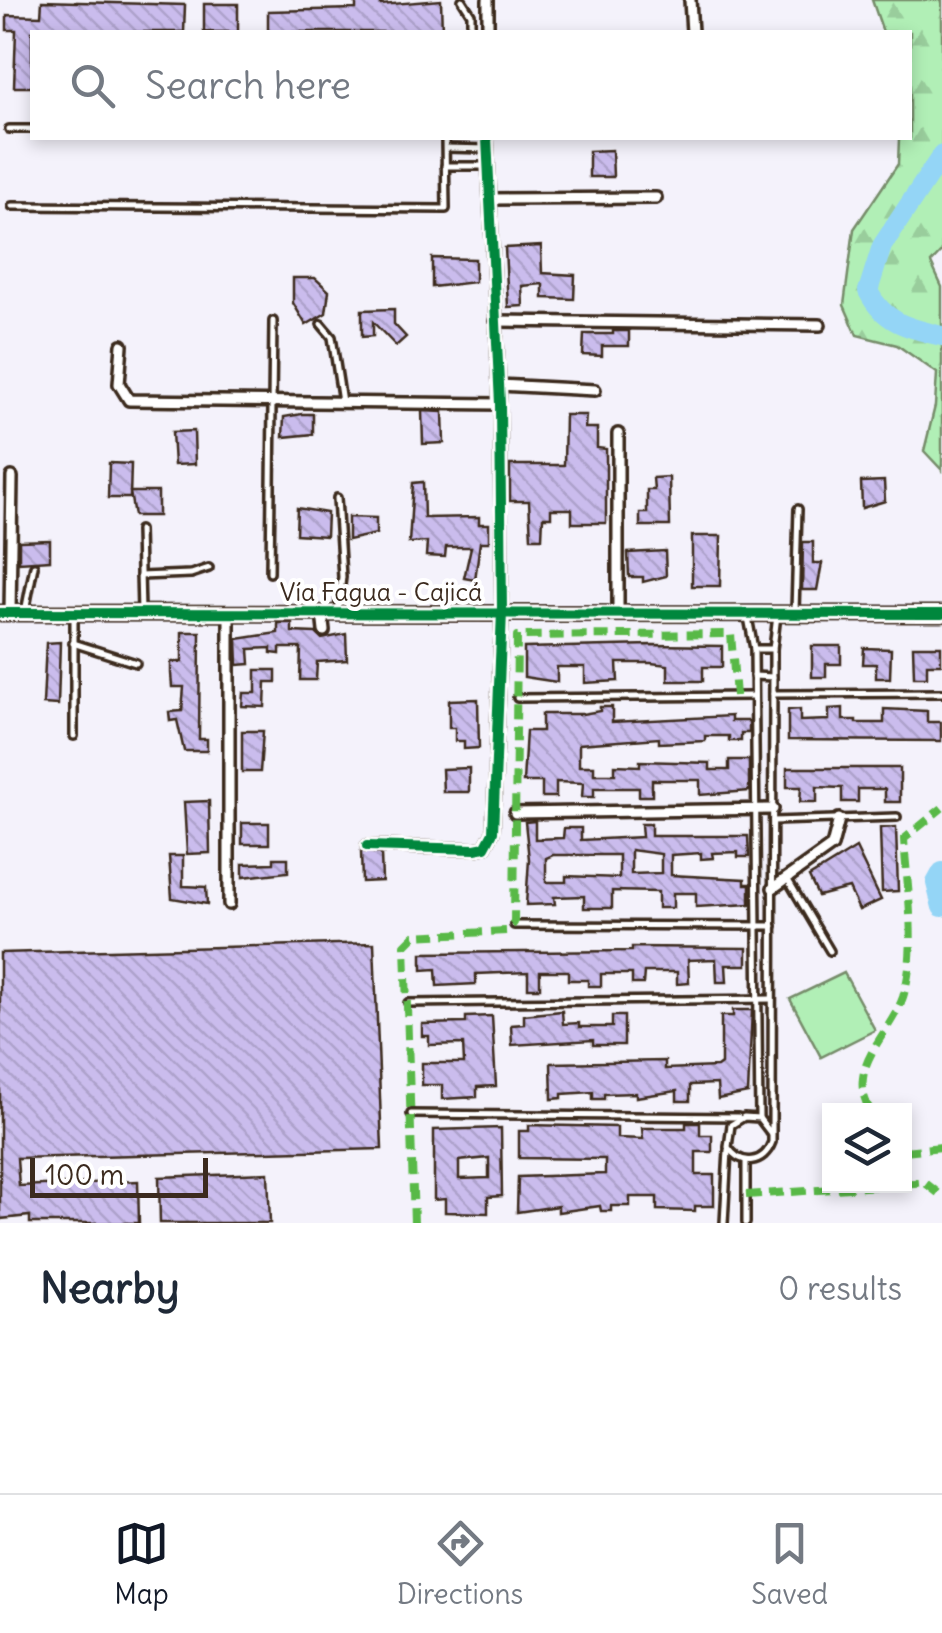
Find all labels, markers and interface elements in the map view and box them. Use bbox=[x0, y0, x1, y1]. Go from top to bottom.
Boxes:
search box bbox=[30, 30, 912, 140]
icon: search bbox=[65, 58, 120, 113]
text: Search here bbox=[145, 62, 351, 109]
street label: Vía Fagua - Cajicá bbox=[280, 576, 482, 608]
map controls bbox=[822, 1103, 912, 1193]
button: layers bbox=[822, 1103, 912, 1193]
scale bar bbox=[30, 1153, 208, 1198]
text: 100 m bbox=[45, 1157, 124, 1193]
text: Nearby bbox=[40, 1262, 179, 1314]
text: 0 results bbox=[778, 1268, 902, 1309]
tab: Map bbox=[114, 1516, 169, 1612]
tab: Directions bbox=[397, 1516, 523, 1612]
tab: Saved bbox=[751, 1516, 828, 1612]

